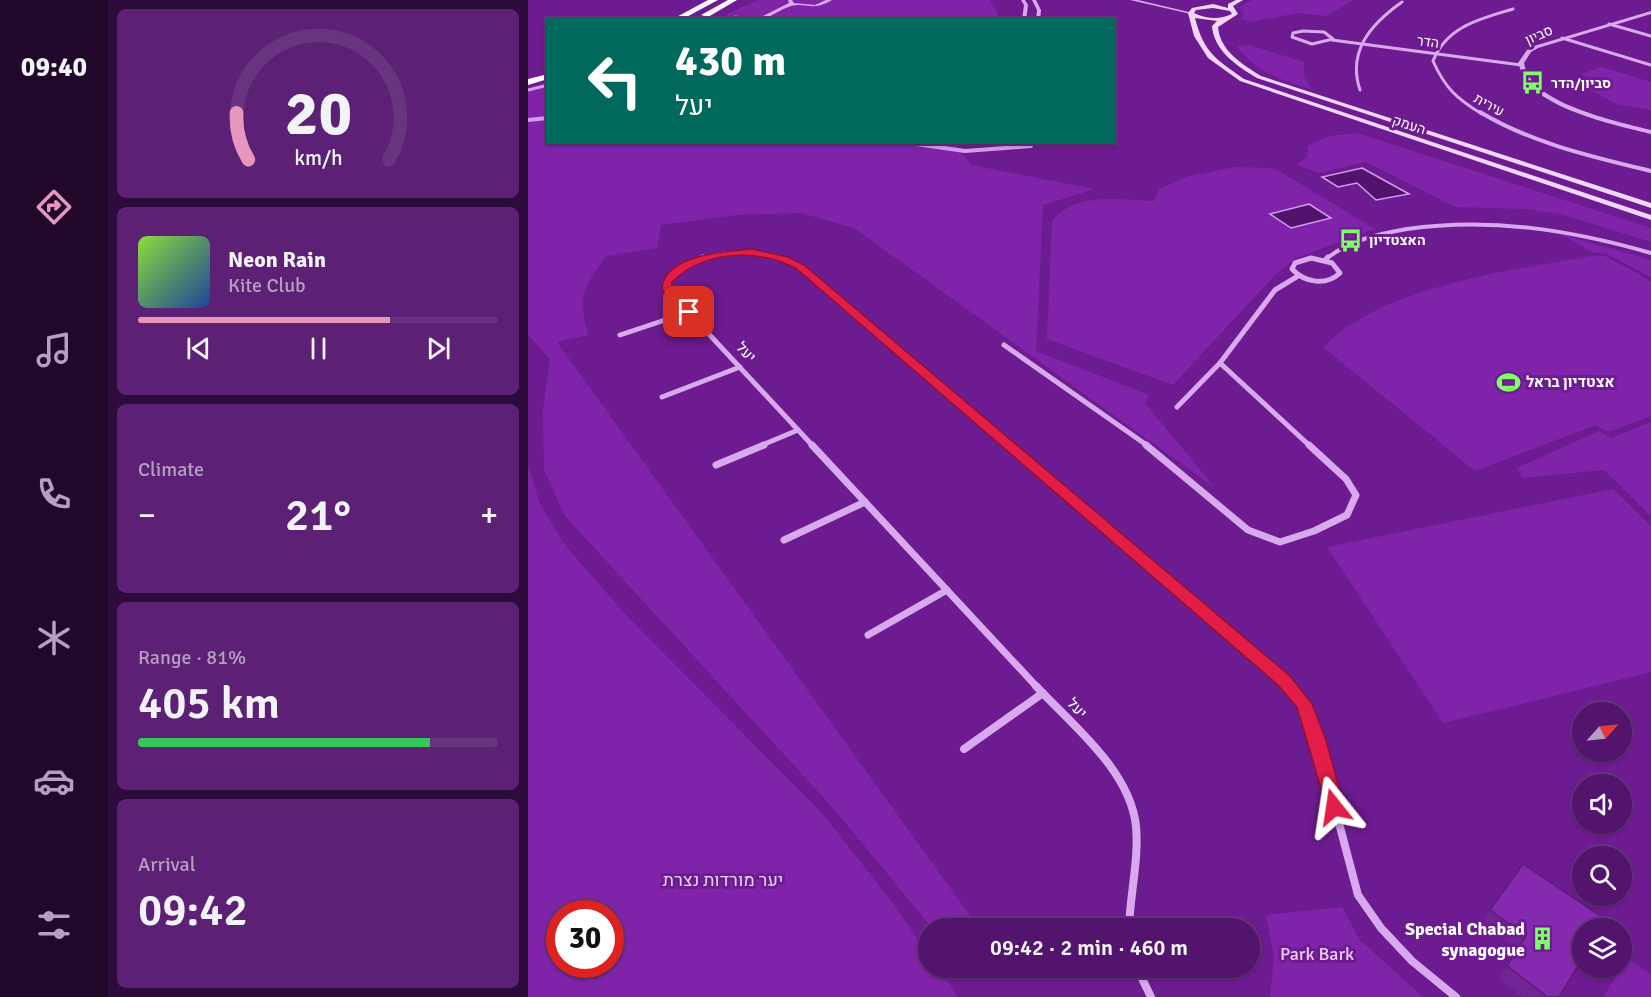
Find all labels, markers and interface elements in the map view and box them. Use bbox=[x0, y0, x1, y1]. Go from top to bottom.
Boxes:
street label: סביון bbox=[1522, 21, 1556, 49]
street label: הדר bbox=[1416, 32, 1440, 52]
text: 430 m bbox=[675, 36, 786, 87]
icon: left bbox=[576, 42, 654, 120]
text: 09:40 bbox=[21, 51, 87, 84]
bus stop icon: סביון/הדר bbox=[1520, 70, 1546, 96]
text: 20 bbox=[284, 75, 352, 152]
place label: סביון/הדר bbox=[1551, 75, 1611, 92]
text: יעל bbox=[675, 90, 713, 123]
street label: עירית bbox=[1471, 90, 1507, 120]
street label: העמק bbox=[1390, 112, 1428, 138]
text: km/h bbox=[294, 146, 342, 172]
icon: directions bbox=[33, 186, 75, 228]
bus stop icon: האצטדיון bbox=[1338, 227, 1364, 253]
place label: האצטדיון bbox=[1369, 232, 1426, 249]
text: Neon Rain bbox=[228, 246, 326, 273]
text: Kite Club bbox=[228, 273, 306, 298]
pin bbox=[663, 286, 714, 337]
icon: arrive bbox=[672, 295, 705, 328]
icon: music bbox=[33, 329, 75, 371]
icon: previous bbox=[182, 332, 215, 365]
icon: pause bbox=[302, 332, 335, 365]
icon: next bbox=[422, 332, 455, 365]
street label: יעל bbox=[732, 338, 760, 366]
sports icon: אצטדיון בראל bbox=[1495, 369, 1521, 395]
place label: אצטדיון בראל bbox=[1526, 373, 1614, 391]
text: Climate bbox=[138, 457, 204, 482]
icon: phone bbox=[33, 473, 75, 515]
text: 21° bbox=[285, 488, 351, 543]
text: − bbox=[138, 495, 156, 536]
text: + bbox=[480, 495, 498, 536]
icon: climate bbox=[33, 617, 75, 659]
text: Range · 81% bbox=[138, 645, 246, 670]
text: 405 km bbox=[138, 676, 280, 731]
street label: יעל bbox=[1063, 694, 1091, 722]
north arrow bbox=[1572, 702, 1632, 762]
map controls bbox=[1572, 702, 1632, 978]
icon: car bbox=[33, 760, 75, 802]
button: sound bbox=[1572, 774, 1632, 834]
position arrow bbox=[1302, 775, 1366, 839]
button: search bbox=[1572, 846, 1632, 906]
text: Arrival bbox=[138, 852, 196, 877]
park label: יער מורדות נצרת bbox=[663, 869, 783, 891]
text: 09:42 bbox=[138, 883, 248, 938]
speed limit sign: 30 bbox=[546, 900, 624, 978]
icon: filters bbox=[33, 904, 75, 946]
place label: Special Chabad synagogue bbox=[1405, 918, 1525, 961]
button: layers bbox=[1572, 918, 1632, 978]
building icon: Special Chabad synagogue bbox=[1530, 926, 1556, 952]
text: 09:42 · 2 min · 460 m bbox=[990, 934, 1188, 961]
park label: Park Bark bbox=[1280, 943, 1354, 965]

